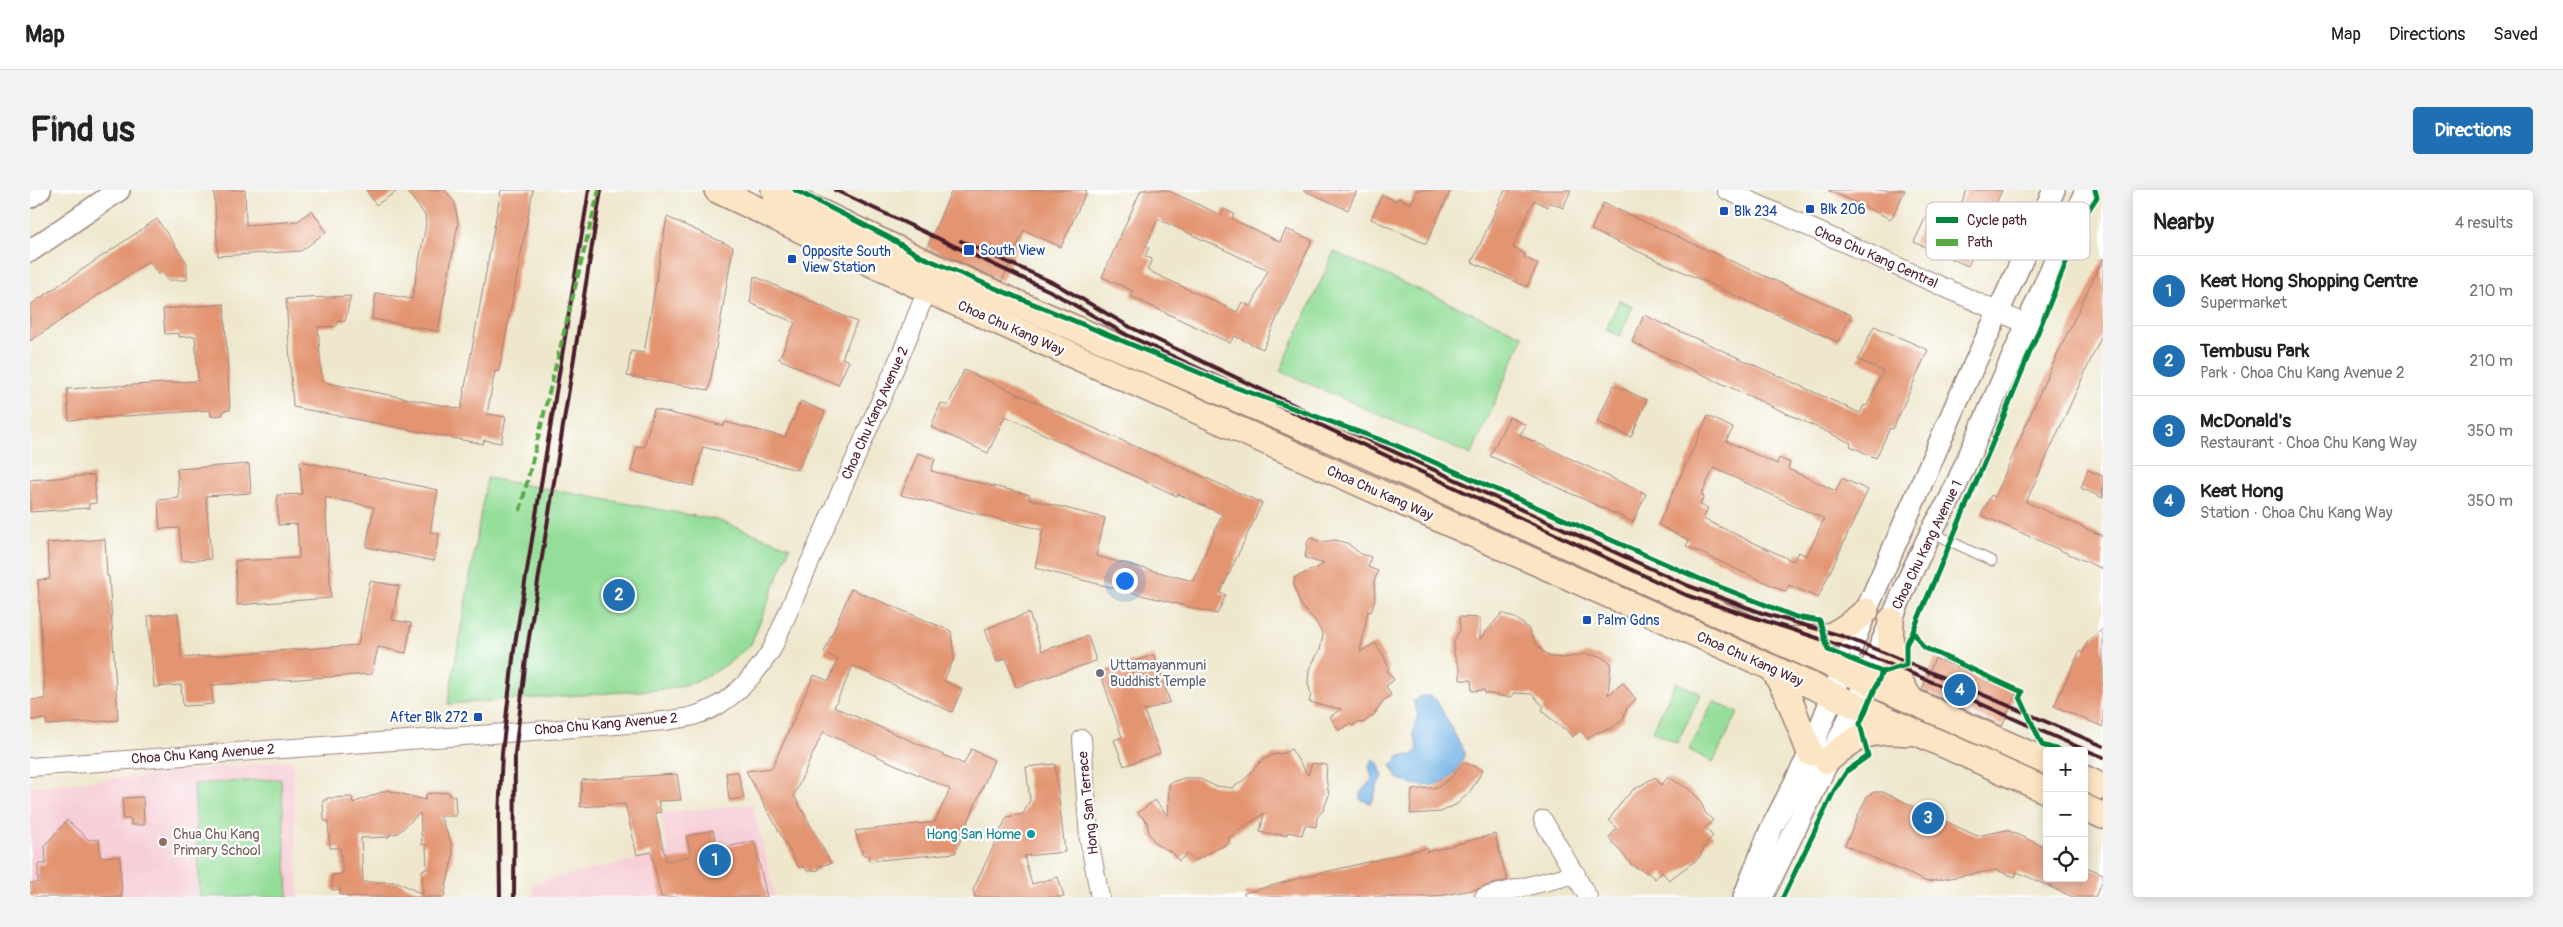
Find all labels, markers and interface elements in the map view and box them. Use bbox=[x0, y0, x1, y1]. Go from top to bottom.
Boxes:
text: Map bbox=[25, 20, 65, 49]
text: Map bbox=[2331, 23, 2361, 46]
text: Directions bbox=[2389, 23, 2465, 46]
text: Saved bbox=[2493, 23, 2538, 46]
button: Directions bbox=[2413, 107, 2533, 154]
text: Find us bbox=[30, 108, 135, 152]
place label: Blk 206 bbox=[1820, 201, 1866, 218]
legend bbox=[1926, 202, 2090, 260]
place label: Blk 234 bbox=[1734, 203, 1777, 220]
marker: Blk 206 bbox=[1804, 203, 1816, 215]
marker: Blk 234 bbox=[1718, 205, 1730, 217]
text: Nearby bbox=[2153, 209, 2214, 236]
text: Cycle path bbox=[1967, 212, 2027, 229]
text: 4 results bbox=[2455, 213, 2513, 233]
street label: Choa Chu Kang Central bbox=[1812, 222, 1940, 292]
text: Path bbox=[1967, 234, 1992, 251]
place label: South View bbox=[980, 242, 1046, 259]
place label: Opposite South View Station bbox=[802, 243, 891, 276]
marker: South View bbox=[962, 243, 976, 257]
marker: Opposite South View Station bbox=[786, 253, 798, 265]
text: Keat Hong Shopping Centre bbox=[2200, 269, 2418, 293]
text: 1 bbox=[2166, 281, 2172, 301]
text: 210 m bbox=[2469, 281, 2513, 301]
text: Supermarket bbox=[2200, 293, 2287, 313]
street label: Choa Chu Kang Way bbox=[955, 297, 1067, 359]
text: Tembusu Park bbox=[2200, 339, 2309, 363]
street label: Choa Chu Kang Avenue 2 bbox=[838, 344, 912, 482]
text: 2 bbox=[2165, 351, 2173, 371]
text: 210 m bbox=[2469, 351, 2513, 371]
text: Park · Choa Chu Kang Avenue 2 bbox=[2200, 363, 2405, 383]
text: McDonald's bbox=[2200, 409, 2291, 433]
text: 3 bbox=[2165, 421, 2173, 441]
text: 350 m bbox=[2467, 421, 2513, 441]
text: Restaurant · Choa Chu Kang Way bbox=[2200, 433, 2417, 453]
street label: Choa Chu Kang Way bbox=[1324, 462, 1436, 524]
street label: Choa Chu Kang Avenue 1 bbox=[1888, 478, 1966, 612]
text: Keat Hong bbox=[2200, 479, 2283, 503]
text: 4 bbox=[2164, 491, 2174, 511]
text: 350 m bbox=[2467, 491, 2513, 511]
text: Station · Choa Chu Kang Way bbox=[2200, 503, 2393, 523]
your location bbox=[1112, 568, 1138, 594]
pin: 2 bbox=[603, 576, 635, 614]
place label: Palm Gdns bbox=[1597, 612, 1660, 629]
marker: Palm Gdns bbox=[1581, 614, 1593, 626]
street label: Choa Chu Kang Way bbox=[1694, 628, 1806, 690]
place label: Uttamayanmuni Buddhist Temple bbox=[1110, 657, 1206, 690]
marker: Uttamayanmuni Buddhist Temple bbox=[1094, 667, 1106, 679]
pin: 4 bbox=[1944, 671, 1976, 709]
place label: After Blk 272 bbox=[389, 709, 468, 726]
street label: Choa Chu Kang Avenue 2 bbox=[534, 709, 679, 739]
marker: After Blk 272 bbox=[472, 711, 484, 723]
street label: Choa Chu Kang Avenue 2 bbox=[131, 740, 276, 768]
map controls bbox=[2043, 747, 2088, 882]
button: + bbox=[2043, 747, 2088, 792]
street label: Hong San Terrace bbox=[1074, 750, 1102, 856]
button: − bbox=[2043, 792, 2088, 837]
pin: 3 bbox=[1912, 799, 1944, 837]
place label: Chua Chu Kang Primary School bbox=[173, 826, 261, 859]
place label: Hong San Home bbox=[926, 826, 1021, 843]
marker: Hong San Home bbox=[1025, 828, 1037, 840]
marker: Chua Chu Kang Primary School bbox=[157, 836, 169, 848]
button: locate bbox=[2043, 837, 2088, 882]
pin: 1 bbox=[699, 841, 731, 879]

